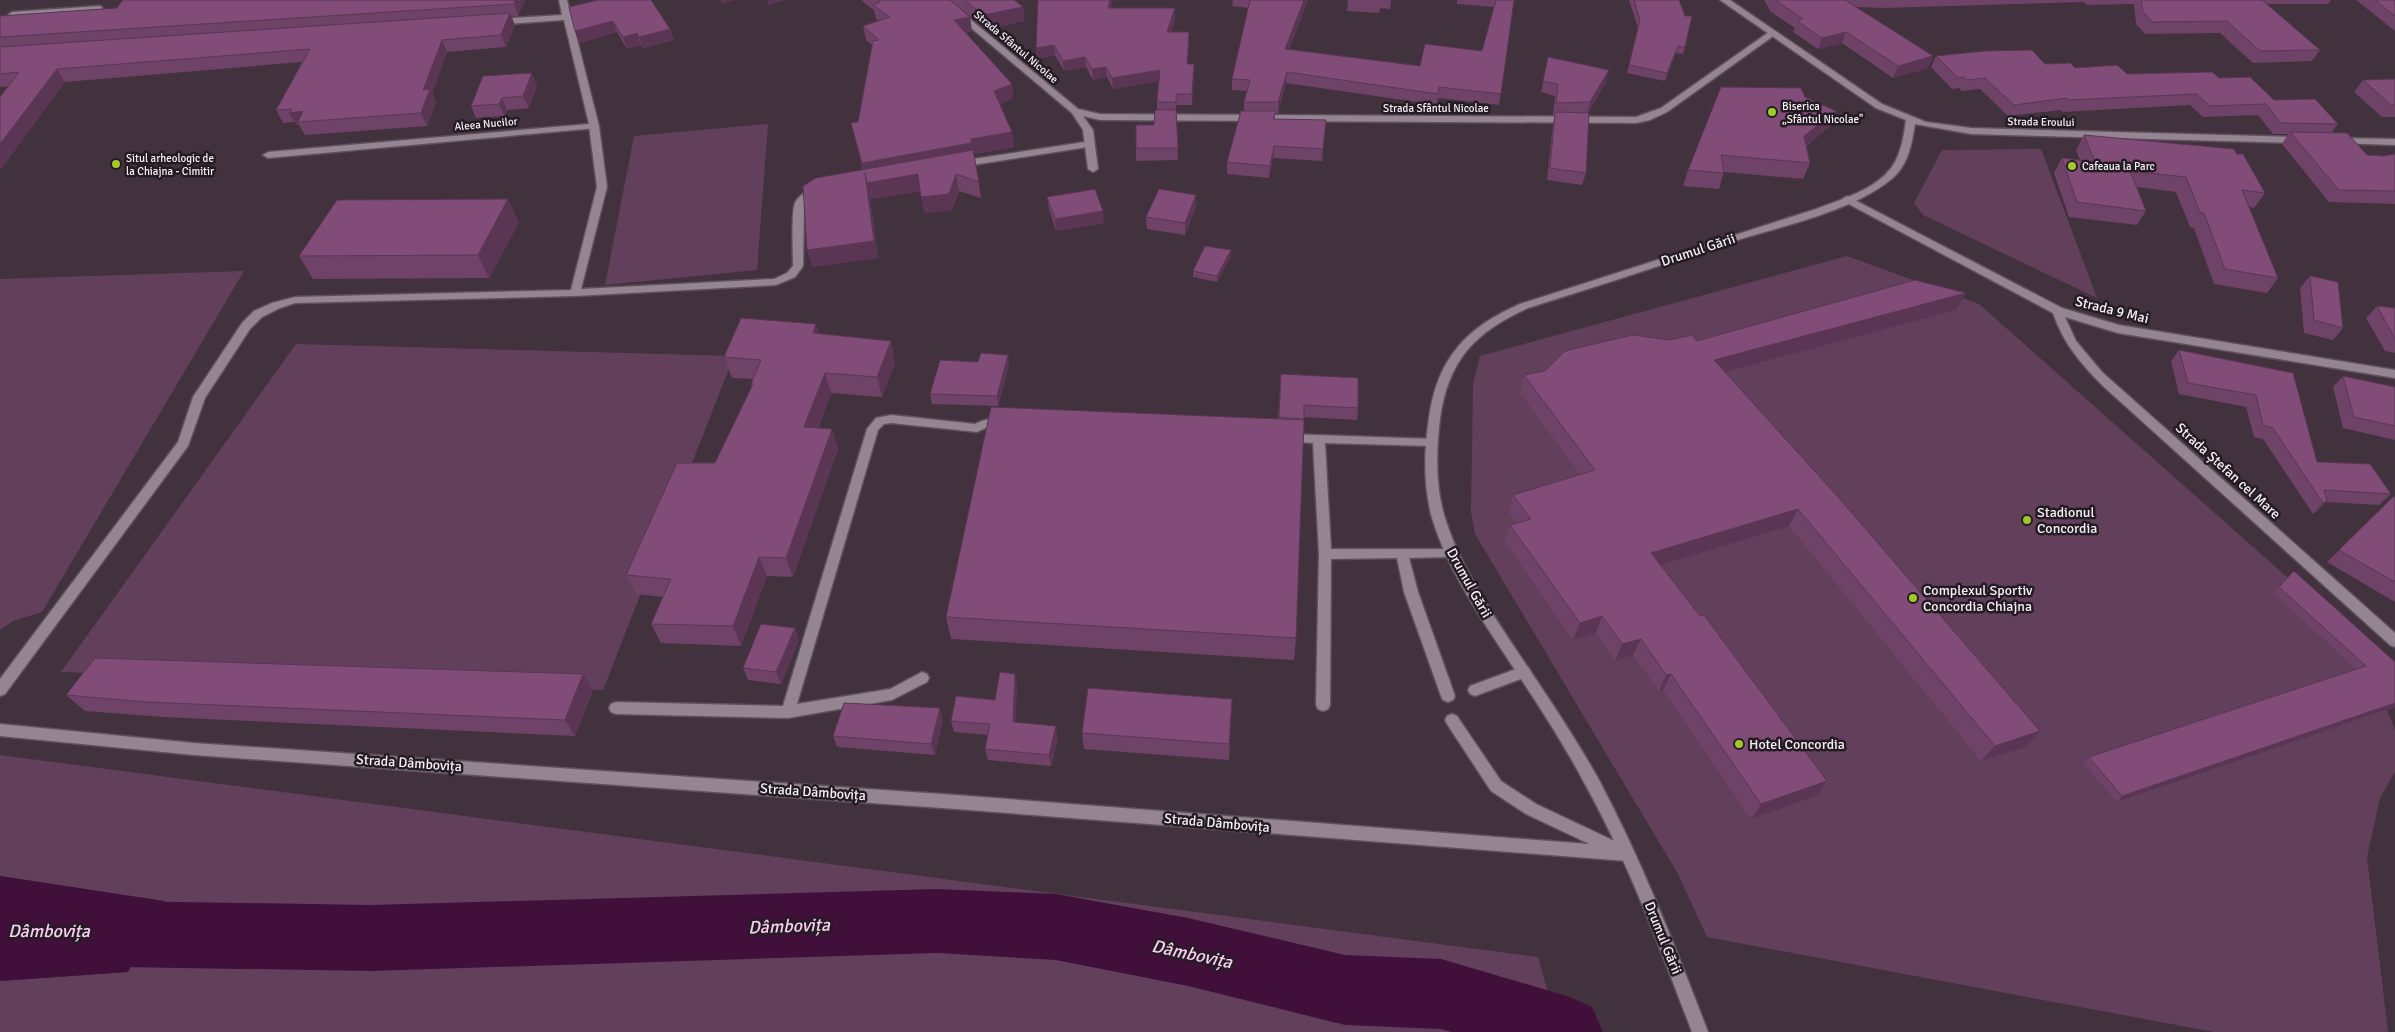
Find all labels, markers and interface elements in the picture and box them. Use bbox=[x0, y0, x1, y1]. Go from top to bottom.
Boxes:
street label: Strada Sfântul Nicolae bbox=[971, 8, 1061, 86]
place label: Biserica „Sfântul Nicolae" bbox=[1782, 100, 1863, 126]
street label: Strada Sfântul Nicolae bbox=[1383, 102, 1489, 115]
marker: Biserica „Sfântul Nicolae" bbox=[1766, 106, 1778, 118]
street label: Aleea Nucilor bbox=[454, 115, 518, 133]
street label: Strada Eroului bbox=[2007, 115, 2075, 129]
place label: Situl arheologic de la Chiajna - Cimitir bbox=[126, 152, 214, 178]
marker: Situl arheologic de la Chiajna - Cimitir bbox=[110, 158, 122, 170]
marker: Cafeaua la Parc bbox=[2066, 160, 2078, 172]
place label: Cafeaua la Parc bbox=[2082, 160, 2155, 173]
street label: Drumul Gării bbox=[1659, 230, 1737, 270]
street label: Strada 9 Mai bbox=[2073, 293, 2151, 327]
street label: Strada Ștefan cel Mare bbox=[2172, 419, 2284, 523]
place label: Stadionul Concordia bbox=[2037, 504, 2097, 537]
marker: Stadionul Concordia bbox=[2021, 514, 2033, 526]
street label: Drumul Gării bbox=[1443, 545, 1495, 621]
place label: Complexul Sportiv Concordia Chiajna bbox=[1923, 582, 2033, 615]
marker: Complexul Sportiv Concordia Chiajna bbox=[1907, 592, 1919, 604]
place label: Hotel Concordia bbox=[1749, 736, 1845, 753]
marker: Hotel Concordia bbox=[1733, 738, 1745, 750]
street label: Strada Dâmbovița bbox=[356, 751, 462, 775]
street label: Strada Dâmbovița bbox=[760, 780, 866, 804]
street label: Strada Dâmbovița bbox=[1163, 810, 1271, 836]
street label: Drumul Gării bbox=[1641, 899, 1685, 977]
water label: Dâmbovița bbox=[748, 914, 831, 938]
water label: Dâmbovița bbox=[8, 920, 91, 942]
water label: Dâmbovița bbox=[1150, 935, 1235, 973]

